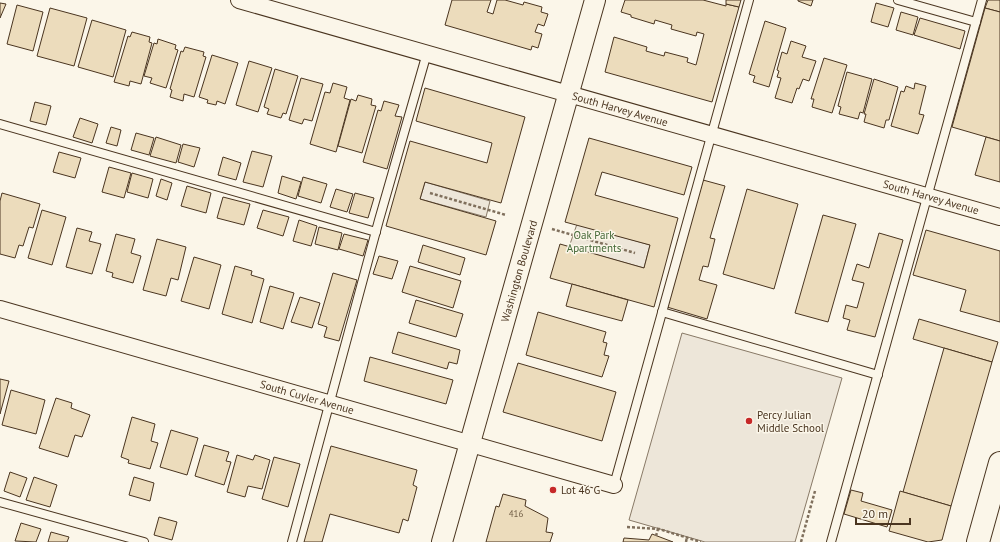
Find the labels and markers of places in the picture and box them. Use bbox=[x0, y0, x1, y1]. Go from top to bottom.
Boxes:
place label: Percy Julian Middle School bbox=[757, 408, 825, 435]
marker: Percy Julian Middle School bbox=[744, 416, 754, 426]
place label: Lot 46 G bbox=[561, 483, 601, 497]
marker: Lot 46 G bbox=[548, 485, 558, 495]

